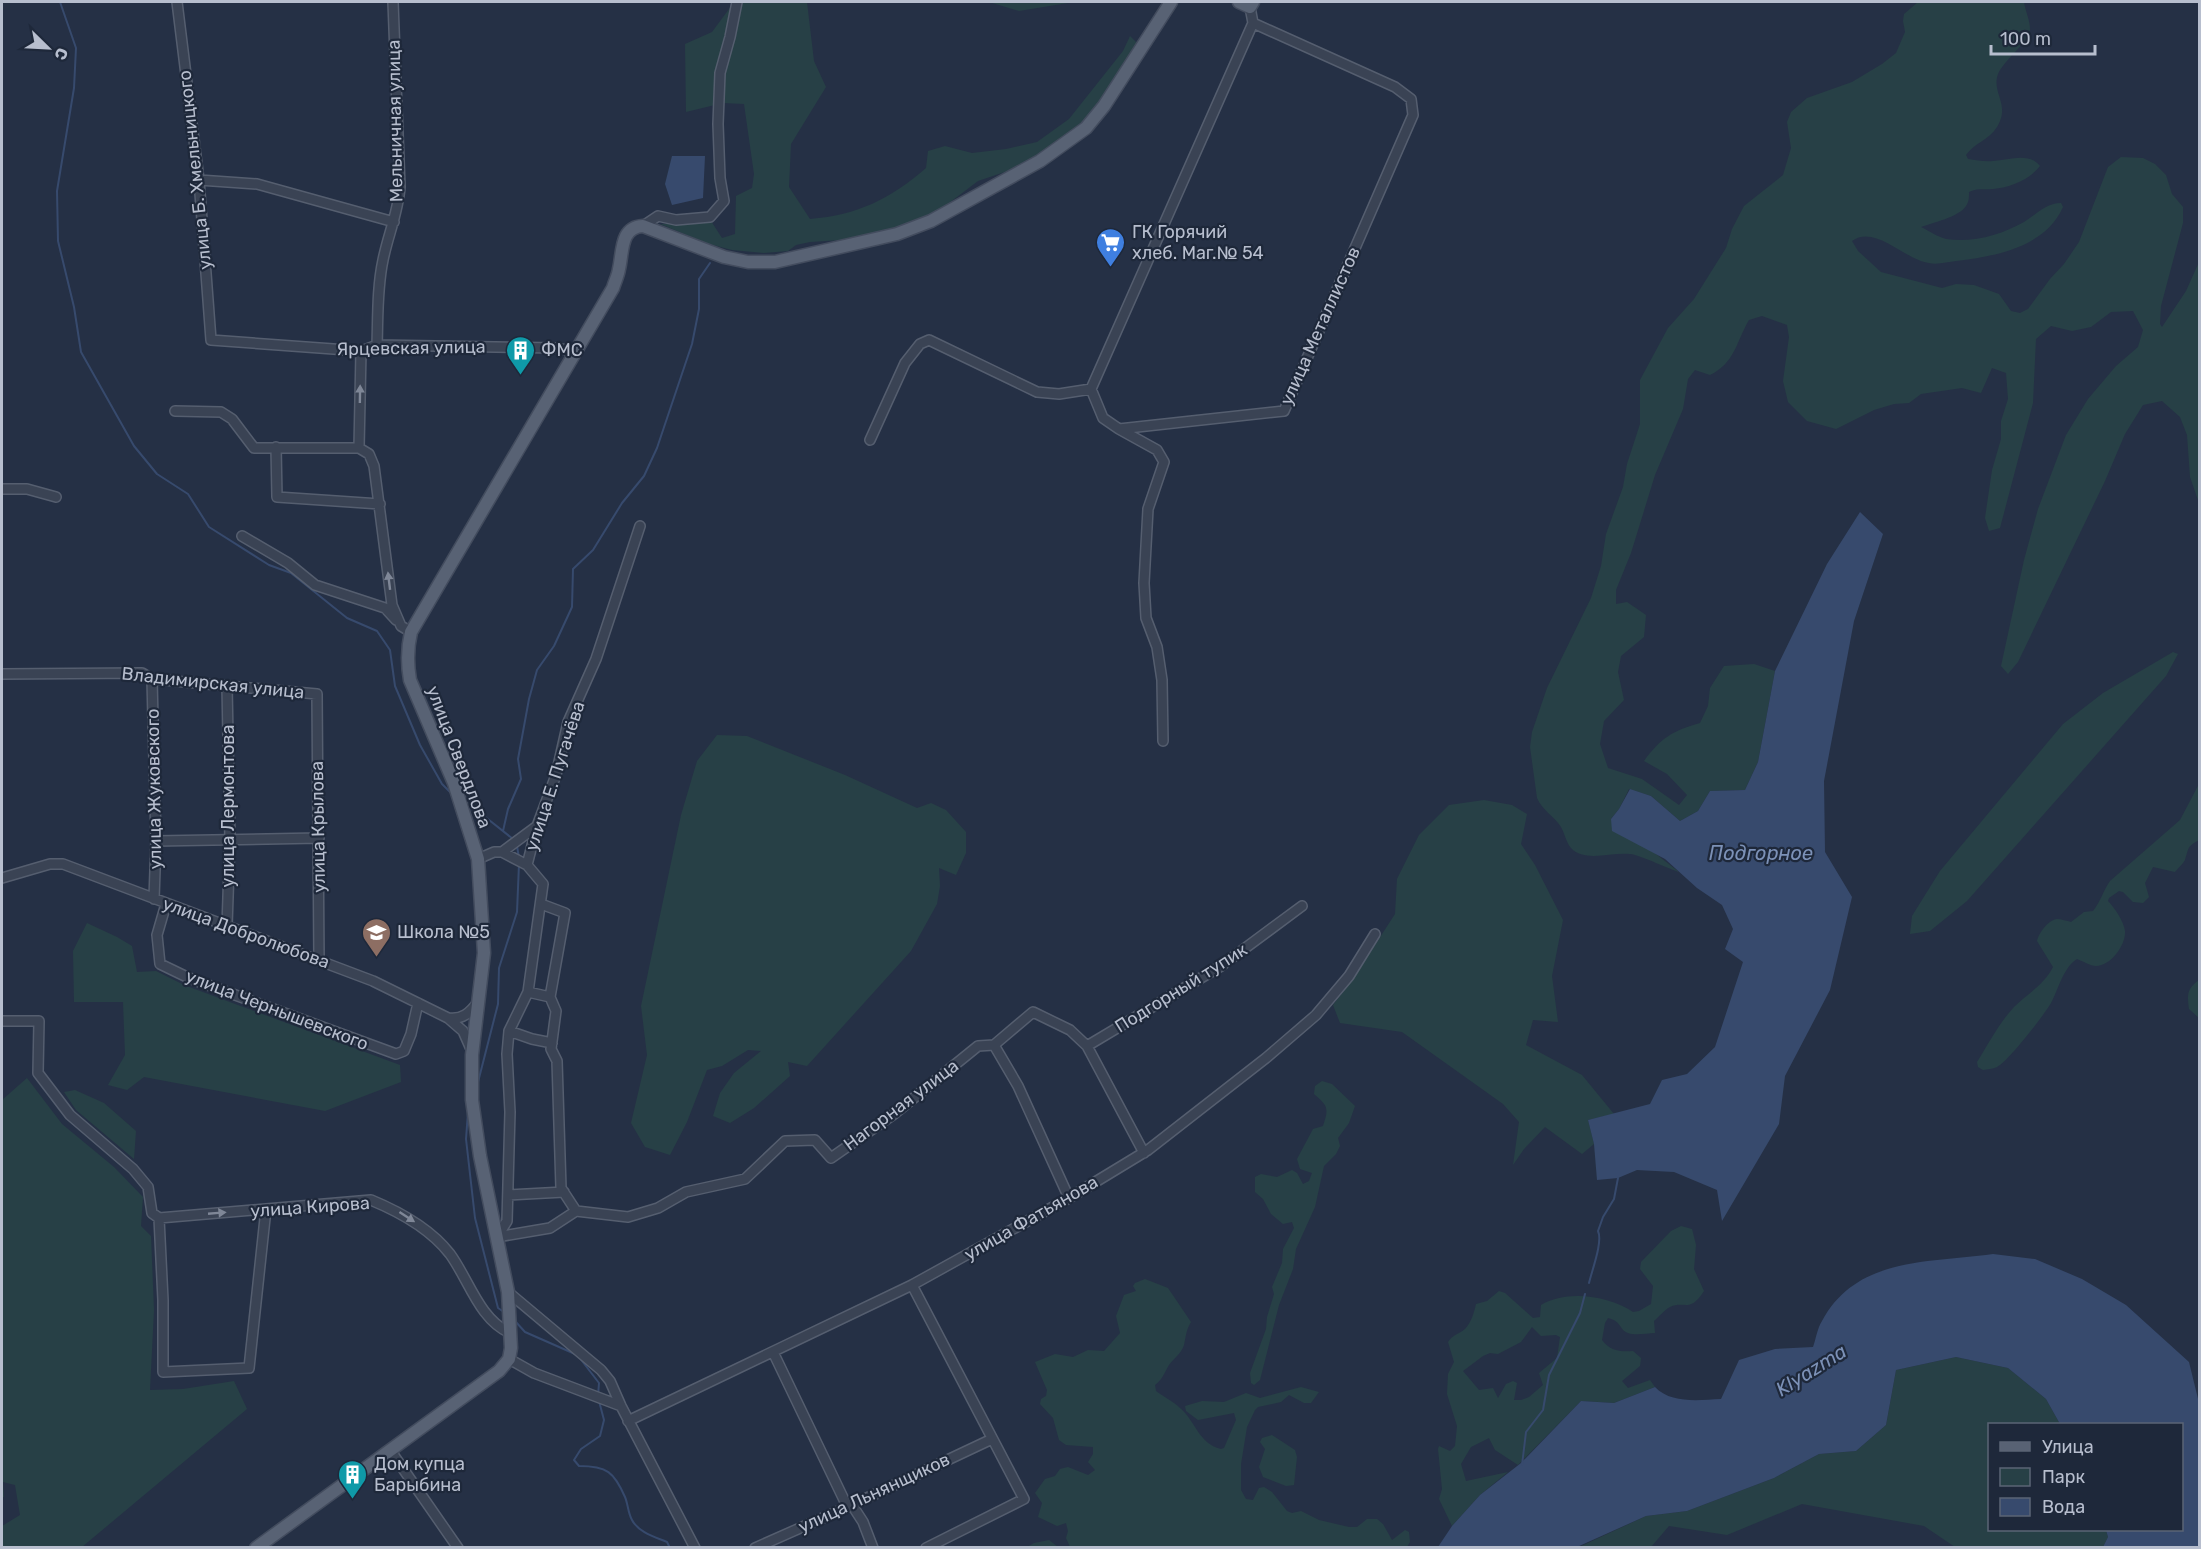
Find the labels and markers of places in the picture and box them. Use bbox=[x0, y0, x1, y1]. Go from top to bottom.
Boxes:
place label: ГК Горячий хлеб. Маг.№ 54 bbox=[1132, 221, 1264, 264]
supermarket icon: ГК Горячий хлеб. Маг.№ 54 bbox=[1095, 226, 1127, 268]
building icon: ФМС bbox=[504, 334, 536, 376]
place label: ФМС bbox=[541, 339, 583, 361]
school or university icon: Школа №5 bbox=[360, 916, 392, 958]
place label: Школа №5 bbox=[397, 921, 490, 943]
place label: Дом купца Барыбина bbox=[374, 1453, 465, 1496]
building icon: Дом купца Барыбина bbox=[337, 1458, 369, 1500]

